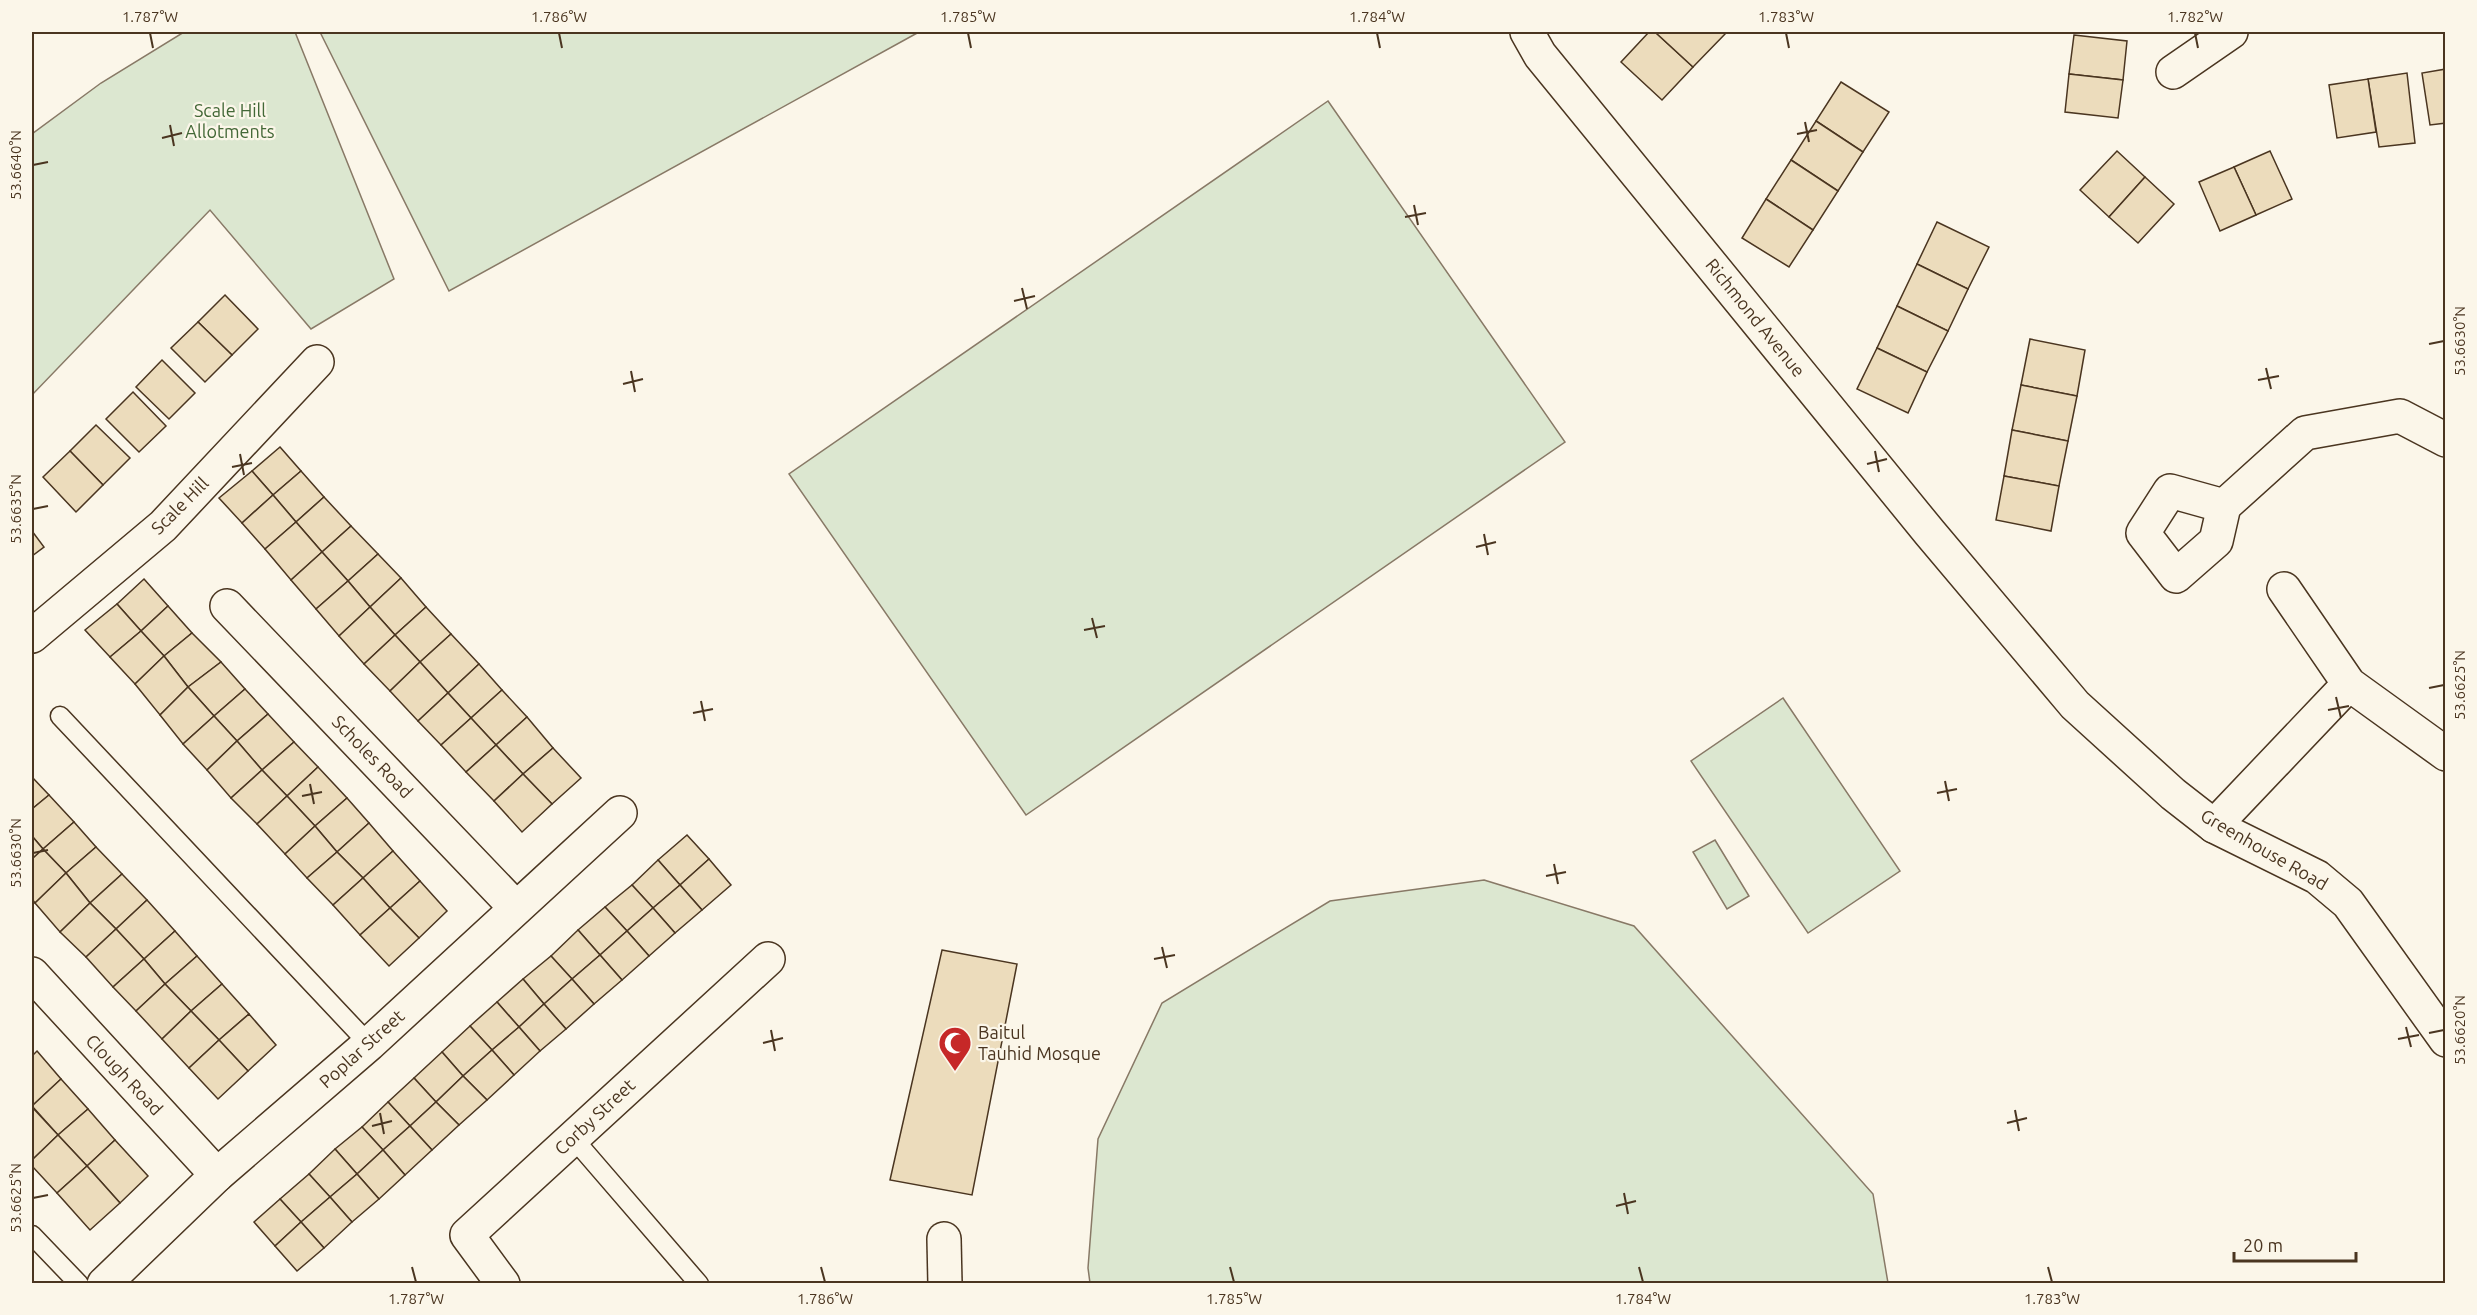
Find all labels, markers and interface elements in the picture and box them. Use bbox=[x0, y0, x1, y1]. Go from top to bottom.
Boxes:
text: 1.787°W bbox=[122, 8, 178, 25]
text: 1.786°W bbox=[531, 8, 587, 25]
text: 1.785°W bbox=[940, 8, 996, 25]
text: 1.784°W bbox=[1349, 8, 1405, 25]
text: 1.783°W bbox=[1758, 8, 1814, 25]
text: 1.782°W bbox=[2167, 8, 2223, 25]
park label: Scale Hill Allotments bbox=[185, 100, 275, 141]
text: 53.6640°N bbox=[7, 130, 24, 200]
street label: Richmond Avenue bbox=[1702, 254, 1809, 380]
text: 53.6630°N bbox=[2451, 306, 2468, 376]
street label: Scale Hill bbox=[147, 473, 212, 538]
text: 53.6635°N bbox=[7, 474, 24, 544]
text: 53.6625°N bbox=[2451, 650, 2468, 720]
street label: Scholes Road bbox=[328, 711, 417, 802]
street label: Greenhouse Road bbox=[2197, 805, 2332, 894]
text: 53.6630°N bbox=[7, 818, 24, 888]
text: 53.6620°N bbox=[2451, 995, 2468, 1065]
street label: Poplar Street bbox=[315, 1005, 408, 1091]
place label: Baitul Tauhid Mosque bbox=[978, 1022, 1101, 1063]
mosque icon: Baitul Tauhid Mosque bbox=[937, 1025, 973, 1072]
street label: Clough Road bbox=[82, 1030, 167, 1119]
street label: Corby Street bbox=[550, 1074, 638, 1158]
text: 53.6625°N bbox=[7, 1163, 24, 1233]
scale bar bbox=[2234, 1225, 2356, 1263]
text: 20 m bbox=[2243, 1235, 2283, 1255]
text: 1.787°W bbox=[388, 1290, 444, 1307]
text: 1.786°W bbox=[797, 1290, 853, 1307]
text: 1.785°W bbox=[1206, 1290, 1262, 1307]
text: 1.784°W bbox=[1615, 1290, 1671, 1307]
text: 1.783°W bbox=[2024, 1290, 2080, 1307]

